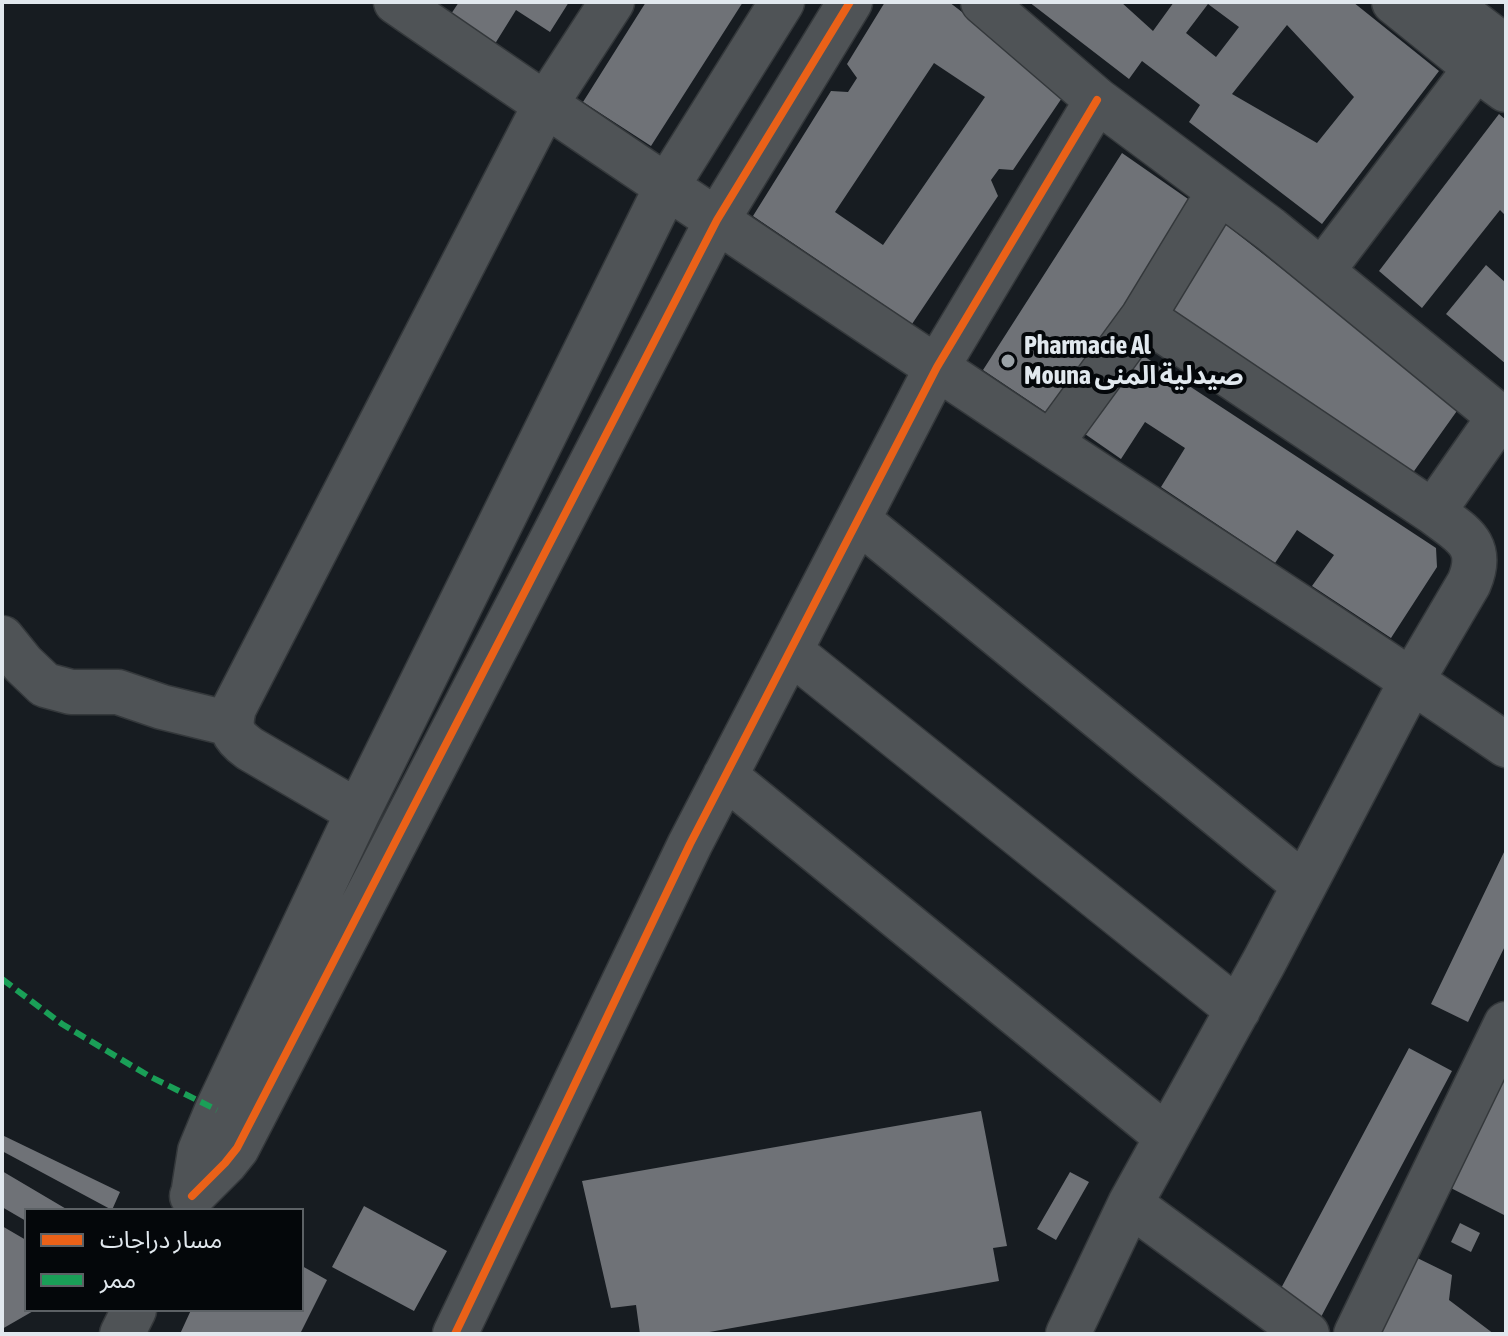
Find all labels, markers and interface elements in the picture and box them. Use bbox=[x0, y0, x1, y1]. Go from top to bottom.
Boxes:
place label: Pharmacie Al Mouna صيدلية المنى bbox=[1024, 330, 1243, 392]
marker: Pharmacie Al Mouna صيدلية المنى bbox=[999, 352, 1017, 370]
legend bbox=[24, 1208, 304, 1312]
text: مسار دراجات bbox=[100, 1226, 222, 1253]
text: ممر bbox=[100, 1266, 136, 1293]

